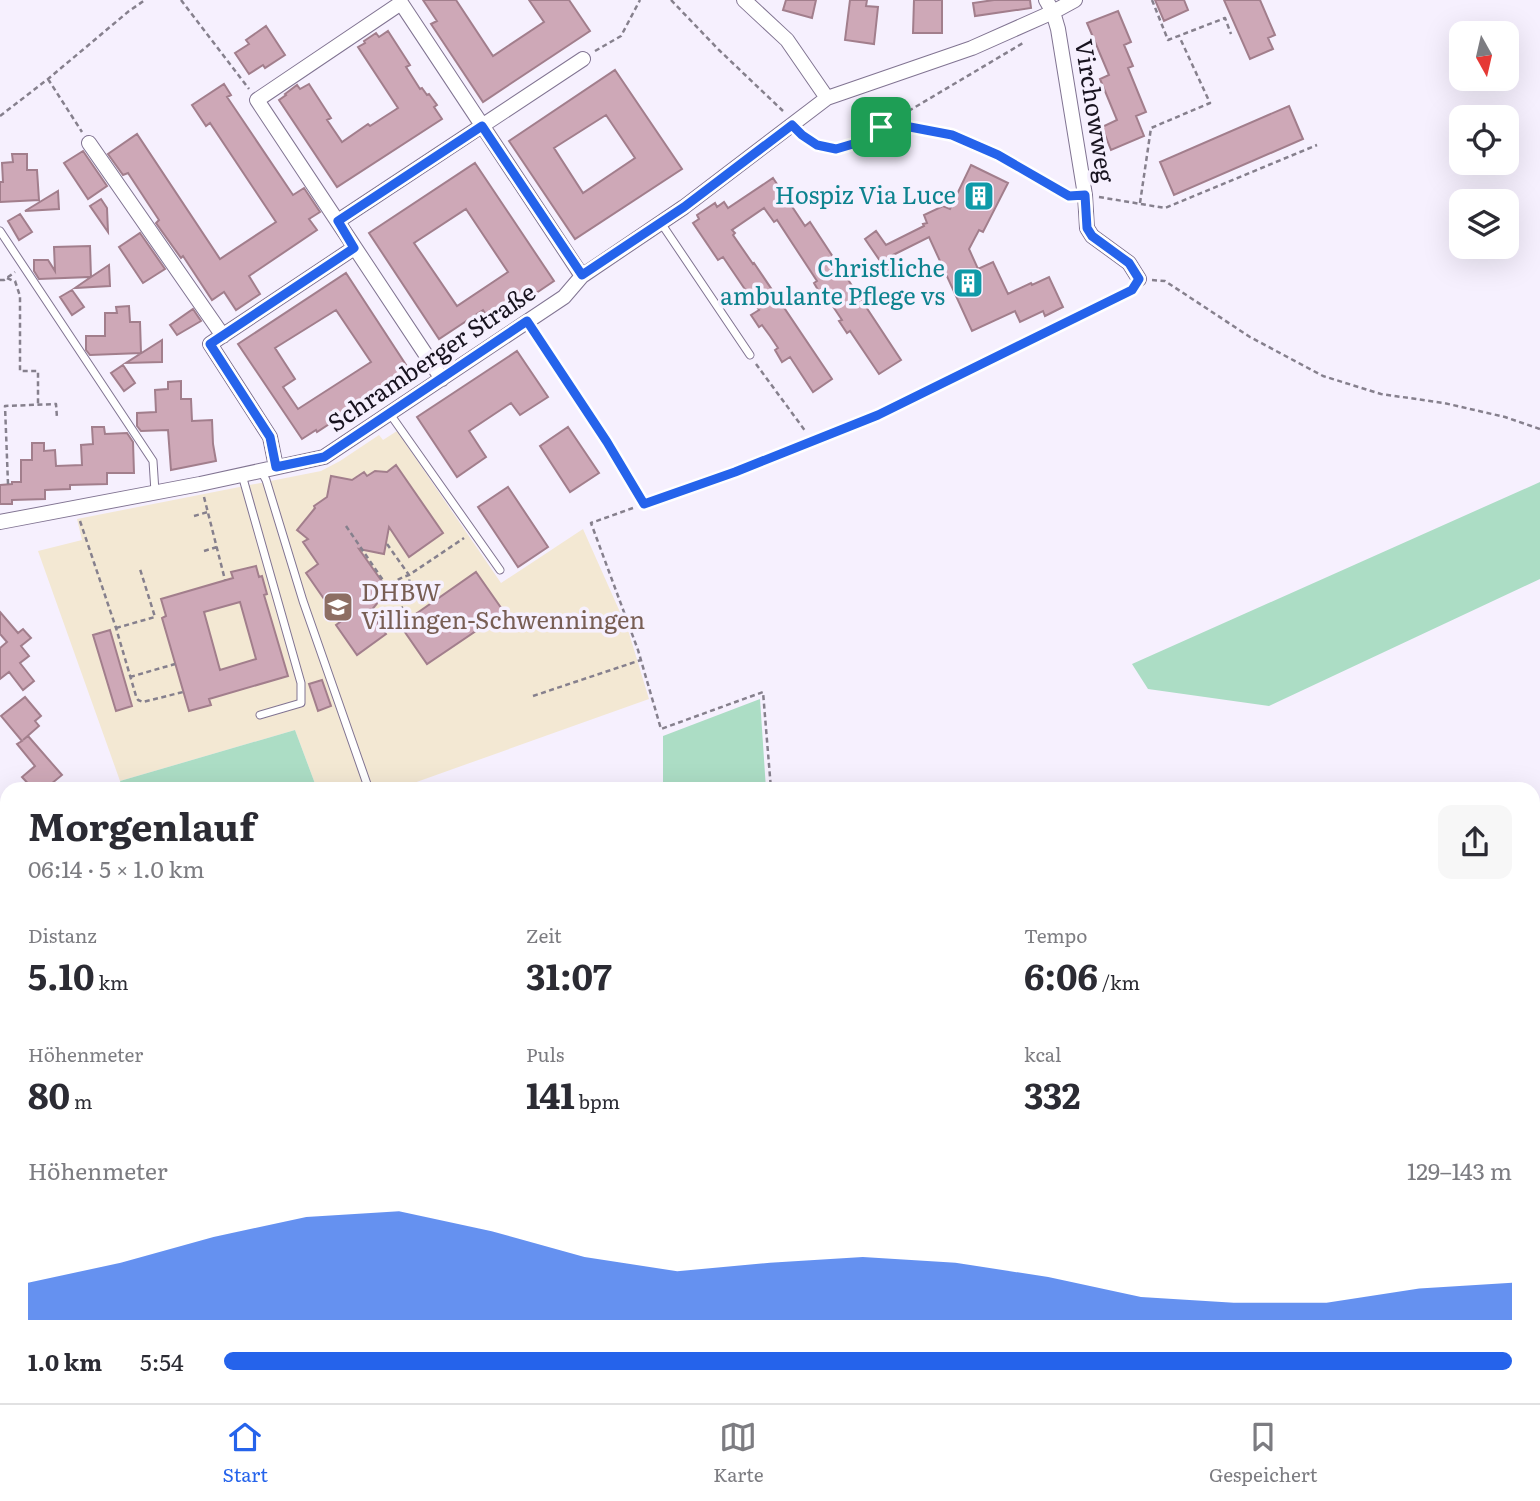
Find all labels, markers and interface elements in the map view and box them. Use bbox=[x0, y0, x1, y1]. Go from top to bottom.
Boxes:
north arrow bbox=[1449, 21, 1519, 91]
map controls bbox=[1449, 21, 1519, 259]
street label: Virchowweg bbox=[1068, 36, 1125, 185]
pin bbox=[851, 97, 911, 157]
button: locate bbox=[1449, 105, 1519, 175]
icon: arrive bbox=[862, 108, 900, 146]
place label: Hospiz Via Luce bbox=[775, 176, 956, 211]
building icon: Hospiz Via Luce bbox=[962, 179, 996, 213]
button: layers bbox=[1449, 189, 1519, 259]
place label: Christliche ambulante Pflege vs bbox=[720, 249, 945, 312]
building icon: Christliche ambulante Pflege vs bbox=[951, 266, 985, 300]
street label: Schramberger Straße bbox=[320, 273, 542, 439]
place label: DHBW Villingen-Schwenningen bbox=[361, 573, 645, 636]
school or university icon: DHBW Villingen-Schwenningen bbox=[321, 590, 355, 624]
text: Morgenlauf bbox=[28, 796, 255, 853]
button: share bbox=[1438, 805, 1512, 879]
text: 06:14 · 5 × 1.0 km bbox=[28, 851, 205, 885]
text: Distanz bbox=[28, 921, 97, 949]
text: Zeit bbox=[526, 921, 562, 949]
text: Tempo bbox=[1024, 921, 1087, 949]
text: 5.10 bbox=[28, 949, 95, 1001]
text: 31:07 bbox=[526, 949, 612, 1001]
text: 6:06 bbox=[1024, 949, 1098, 1001]
text: km bbox=[95, 968, 128, 996]
text: /km bbox=[1098, 968, 1140, 996]
text: Höhenmeter bbox=[28, 1040, 143, 1068]
text: Puls bbox=[526, 1040, 564, 1068]
text: kcal bbox=[1024, 1040, 1061, 1068]
text: 80 bbox=[28, 1068, 70, 1120]
text: 141 bbox=[526, 1068, 575, 1120]
text: 332 bbox=[1024, 1068, 1081, 1120]
text: m bbox=[70, 1087, 92, 1115]
text: bpm bbox=[575, 1087, 620, 1115]
text: Höhenmeter bbox=[28, 1153, 168, 1187]
text: 129–143 m bbox=[1407, 1153, 1512, 1187]
text: 1.0 km bbox=[28, 1344, 102, 1378]
text: 5:54 bbox=[140, 1344, 184, 1378]
tab: Start bbox=[223, 1418, 268, 1488]
tab: Karte bbox=[713, 1418, 764, 1488]
tab: Gespeichert bbox=[1209, 1418, 1317, 1488]

